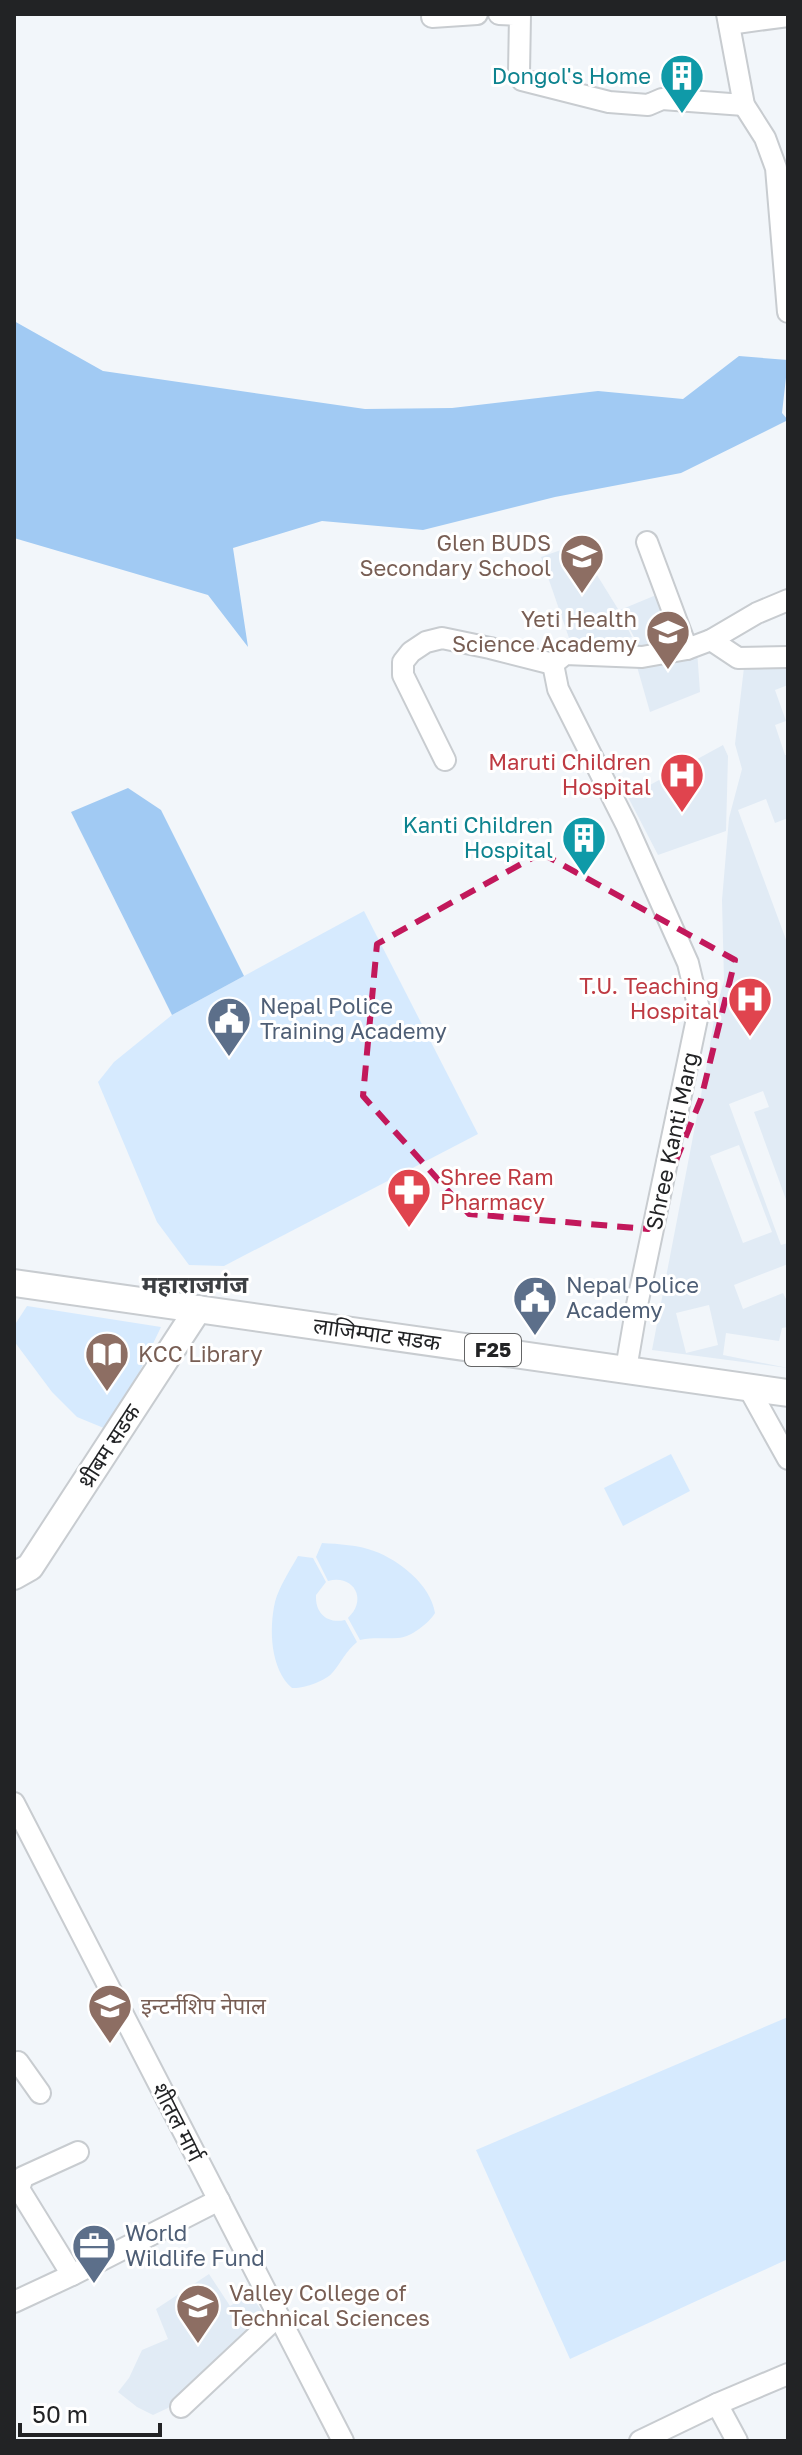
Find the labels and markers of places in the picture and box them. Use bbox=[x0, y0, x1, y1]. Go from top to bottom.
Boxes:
building icon: Dongol's Home bbox=[658, 52, 706, 115]
place label: Dongol's Home bbox=[492, 62, 651, 89]
place label: Glen BUDS Secondary School bbox=[359, 529, 551, 581]
school or university icon: Glen BUDS Secondary School bbox=[558, 532, 606, 595]
place label: Yeti Health Science Academy bbox=[452, 605, 637, 657]
school or university icon: Yeti Health Science Academy bbox=[644, 608, 692, 671]
place label: Maruti Children Hospital bbox=[488, 748, 651, 800]
hospital icon: Maruti Children Hospital bbox=[658, 751, 706, 814]
place label: Kanti Children Hospital bbox=[403, 811, 553, 863]
building icon: Kanti Children Hospital bbox=[560, 814, 608, 877]
place label: T.U. Teaching Hospital bbox=[579, 972, 719, 1024]
hospital icon: T.U. Teaching Hospital bbox=[726, 975, 774, 1038]
place label: Nepal Police Training Academy bbox=[260, 992, 447, 1044]
public building icon: Nepal Police Training Academy bbox=[205, 995, 253, 1058]
place label: Shree Ram Pharmacy bbox=[440, 1163, 554, 1215]
pharmacy icon: Shree Ram Pharmacy bbox=[385, 1166, 433, 1229]
place label: Nepal Police Academy bbox=[566, 1271, 699, 1323]
public building icon: Nepal Police Academy bbox=[511, 1274, 559, 1337]
library icon: KCC Library bbox=[83, 1330, 131, 1393]
place label: KCC Library bbox=[138, 1340, 262, 1367]
school or university icon: इन्टर्नशिप नेपाल bbox=[86, 1982, 134, 2045]
place label: इन्टर्नशिप नेपाल bbox=[141, 1992, 267, 2019]
place label: World Wildlife Fund bbox=[125, 2219, 265, 2271]
office icon: World Wildlife Fund bbox=[70, 2222, 118, 2285]
place label: Valley College of Technical Sciences bbox=[229, 2279, 430, 2331]
school or university icon: Valley College of Technical Sciences bbox=[174, 2282, 222, 2345]

